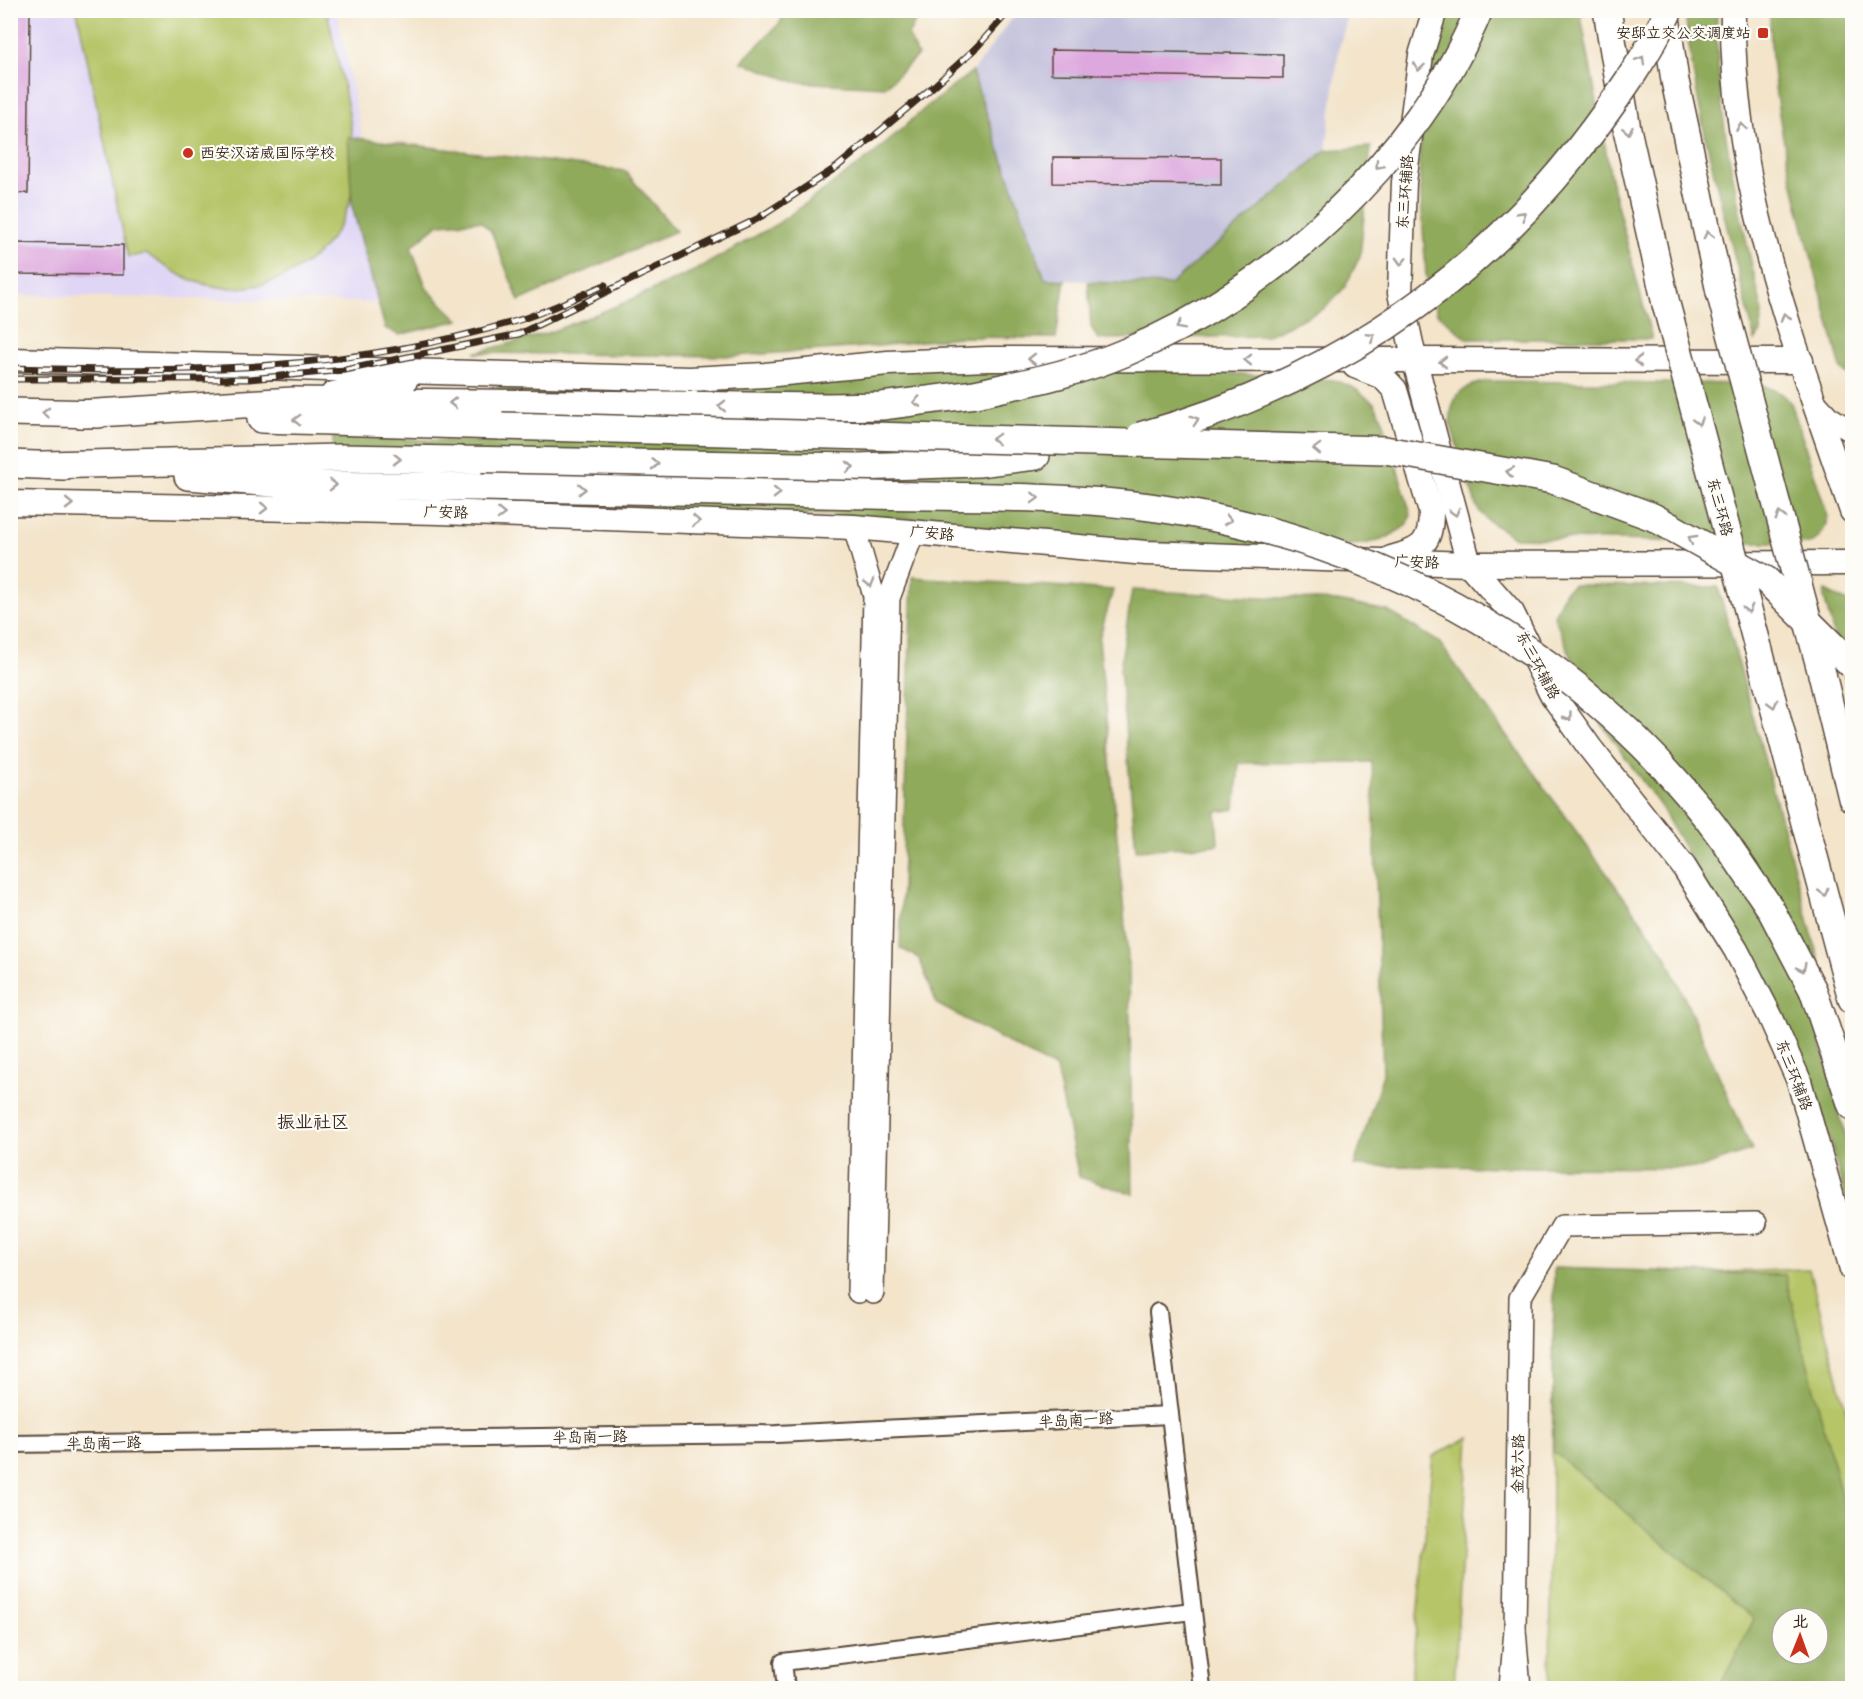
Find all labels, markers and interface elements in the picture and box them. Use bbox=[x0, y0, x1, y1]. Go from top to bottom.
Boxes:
place label: 安邸立交公交调度站 bbox=[1616, 23, 1751, 42]
marker: 安邸立交公交调度站 bbox=[1756, 26, 1770, 40]
one-way arrow bbox=[1634, 56, 1645, 66]
one-way arrow bbox=[1414, 62, 1426, 71]
one-way arrow bbox=[1735, 122, 1748, 132]
one-way arrow bbox=[1621, 125, 1634, 135]
place label: 西安汉诺威国际学校 bbox=[200, 143, 335, 162]
marker: 西安汉诺威国际学校 bbox=[181, 146, 195, 160]
street label: 东三环辅路 bbox=[1392, 154, 1417, 230]
one-way arrow bbox=[1376, 158, 1387, 169]
one-way arrow bbox=[1515, 211, 1526, 222]
one-way arrow bbox=[1702, 230, 1715, 240]
one-way arrow bbox=[1395, 256, 1407, 265]
one-way arrow bbox=[1780, 312, 1793, 323]
one-way arrow bbox=[1176, 319, 1187, 331]
one-way arrow bbox=[1365, 333, 1375, 345]
one-way arrow bbox=[1027, 353, 1036, 365]
one-way arrow bbox=[1243, 354, 1252, 366]
one-way arrow bbox=[1633, 355, 1642, 367]
one-way arrow bbox=[1438, 356, 1447, 368]
one-way arrow bbox=[913, 395, 922, 407]
one-way arrow bbox=[449, 397, 458, 409]
one-way arrow bbox=[718, 400, 727, 413]
one-way arrow bbox=[41, 407, 50, 419]
one-way arrow bbox=[292, 413, 301, 426]
one-way arrow bbox=[1189, 414, 1200, 427]
one-way arrow bbox=[1690, 416, 1703, 426]
one-way arrow bbox=[992, 433, 1001, 446]
one-way arrow bbox=[1313, 442, 1322, 455]
one-way arrow bbox=[393, 453, 402, 465]
one-way arrow bbox=[651, 458, 660, 470]
one-way arrow bbox=[846, 461, 855, 473]
one-way arrow bbox=[1505, 467, 1515, 479]
street label: 东三环路 bbox=[1704, 475, 1737, 538]
one-way arrow bbox=[329, 479, 338, 492]
one-way arrow bbox=[577, 483, 586, 495]
one-way arrow bbox=[772, 487, 781, 499]
one-way arrow bbox=[1030, 491, 1039, 504]
one-way arrow bbox=[64, 498, 73, 510]
street label: 广安路 bbox=[423, 501, 469, 522]
one-way arrow bbox=[259, 502, 268, 514]
one-way arrow bbox=[1448, 507, 1461, 517]
one-way arrow bbox=[496, 508, 505, 521]
one-way arrow bbox=[1775, 511, 1787, 522]
one-way arrow bbox=[1223, 513, 1233, 526]
one-way arrow bbox=[691, 515, 700, 528]
street label: 广安路 bbox=[909, 521, 955, 544]
one-way arrow bbox=[1688, 535, 1698, 546]
street label: 广安路 bbox=[1394, 551, 1440, 572]
one-way arrow bbox=[863, 578, 876, 588]
one-way arrow bbox=[1740, 604, 1753, 614]
street label: 东三环辅路 bbox=[1512, 627, 1564, 702]
one-way arrow bbox=[1766, 698, 1778, 709]
one-way arrow bbox=[1561, 710, 1572, 721]
one-way arrow bbox=[1816, 887, 1829, 897]
one-way arrow bbox=[1795, 961, 1806, 972]
street label: 东三环辅路 bbox=[1772, 1036, 1817, 1113]
district label: 振业社区 bbox=[277, 1110, 349, 1133]
street label: 半岛南一路 bbox=[1038, 1408, 1114, 1431]
street label: 半岛南一路 bbox=[552, 1426, 628, 1447]
street label: 半岛南一路 bbox=[66, 1432, 142, 1453]
street label: 金茂六路 bbox=[1507, 1434, 1528, 1494]
north arrow bbox=[1770, 1606, 1830, 1666]
text: 北 bbox=[1792, 1611, 1808, 1631]

